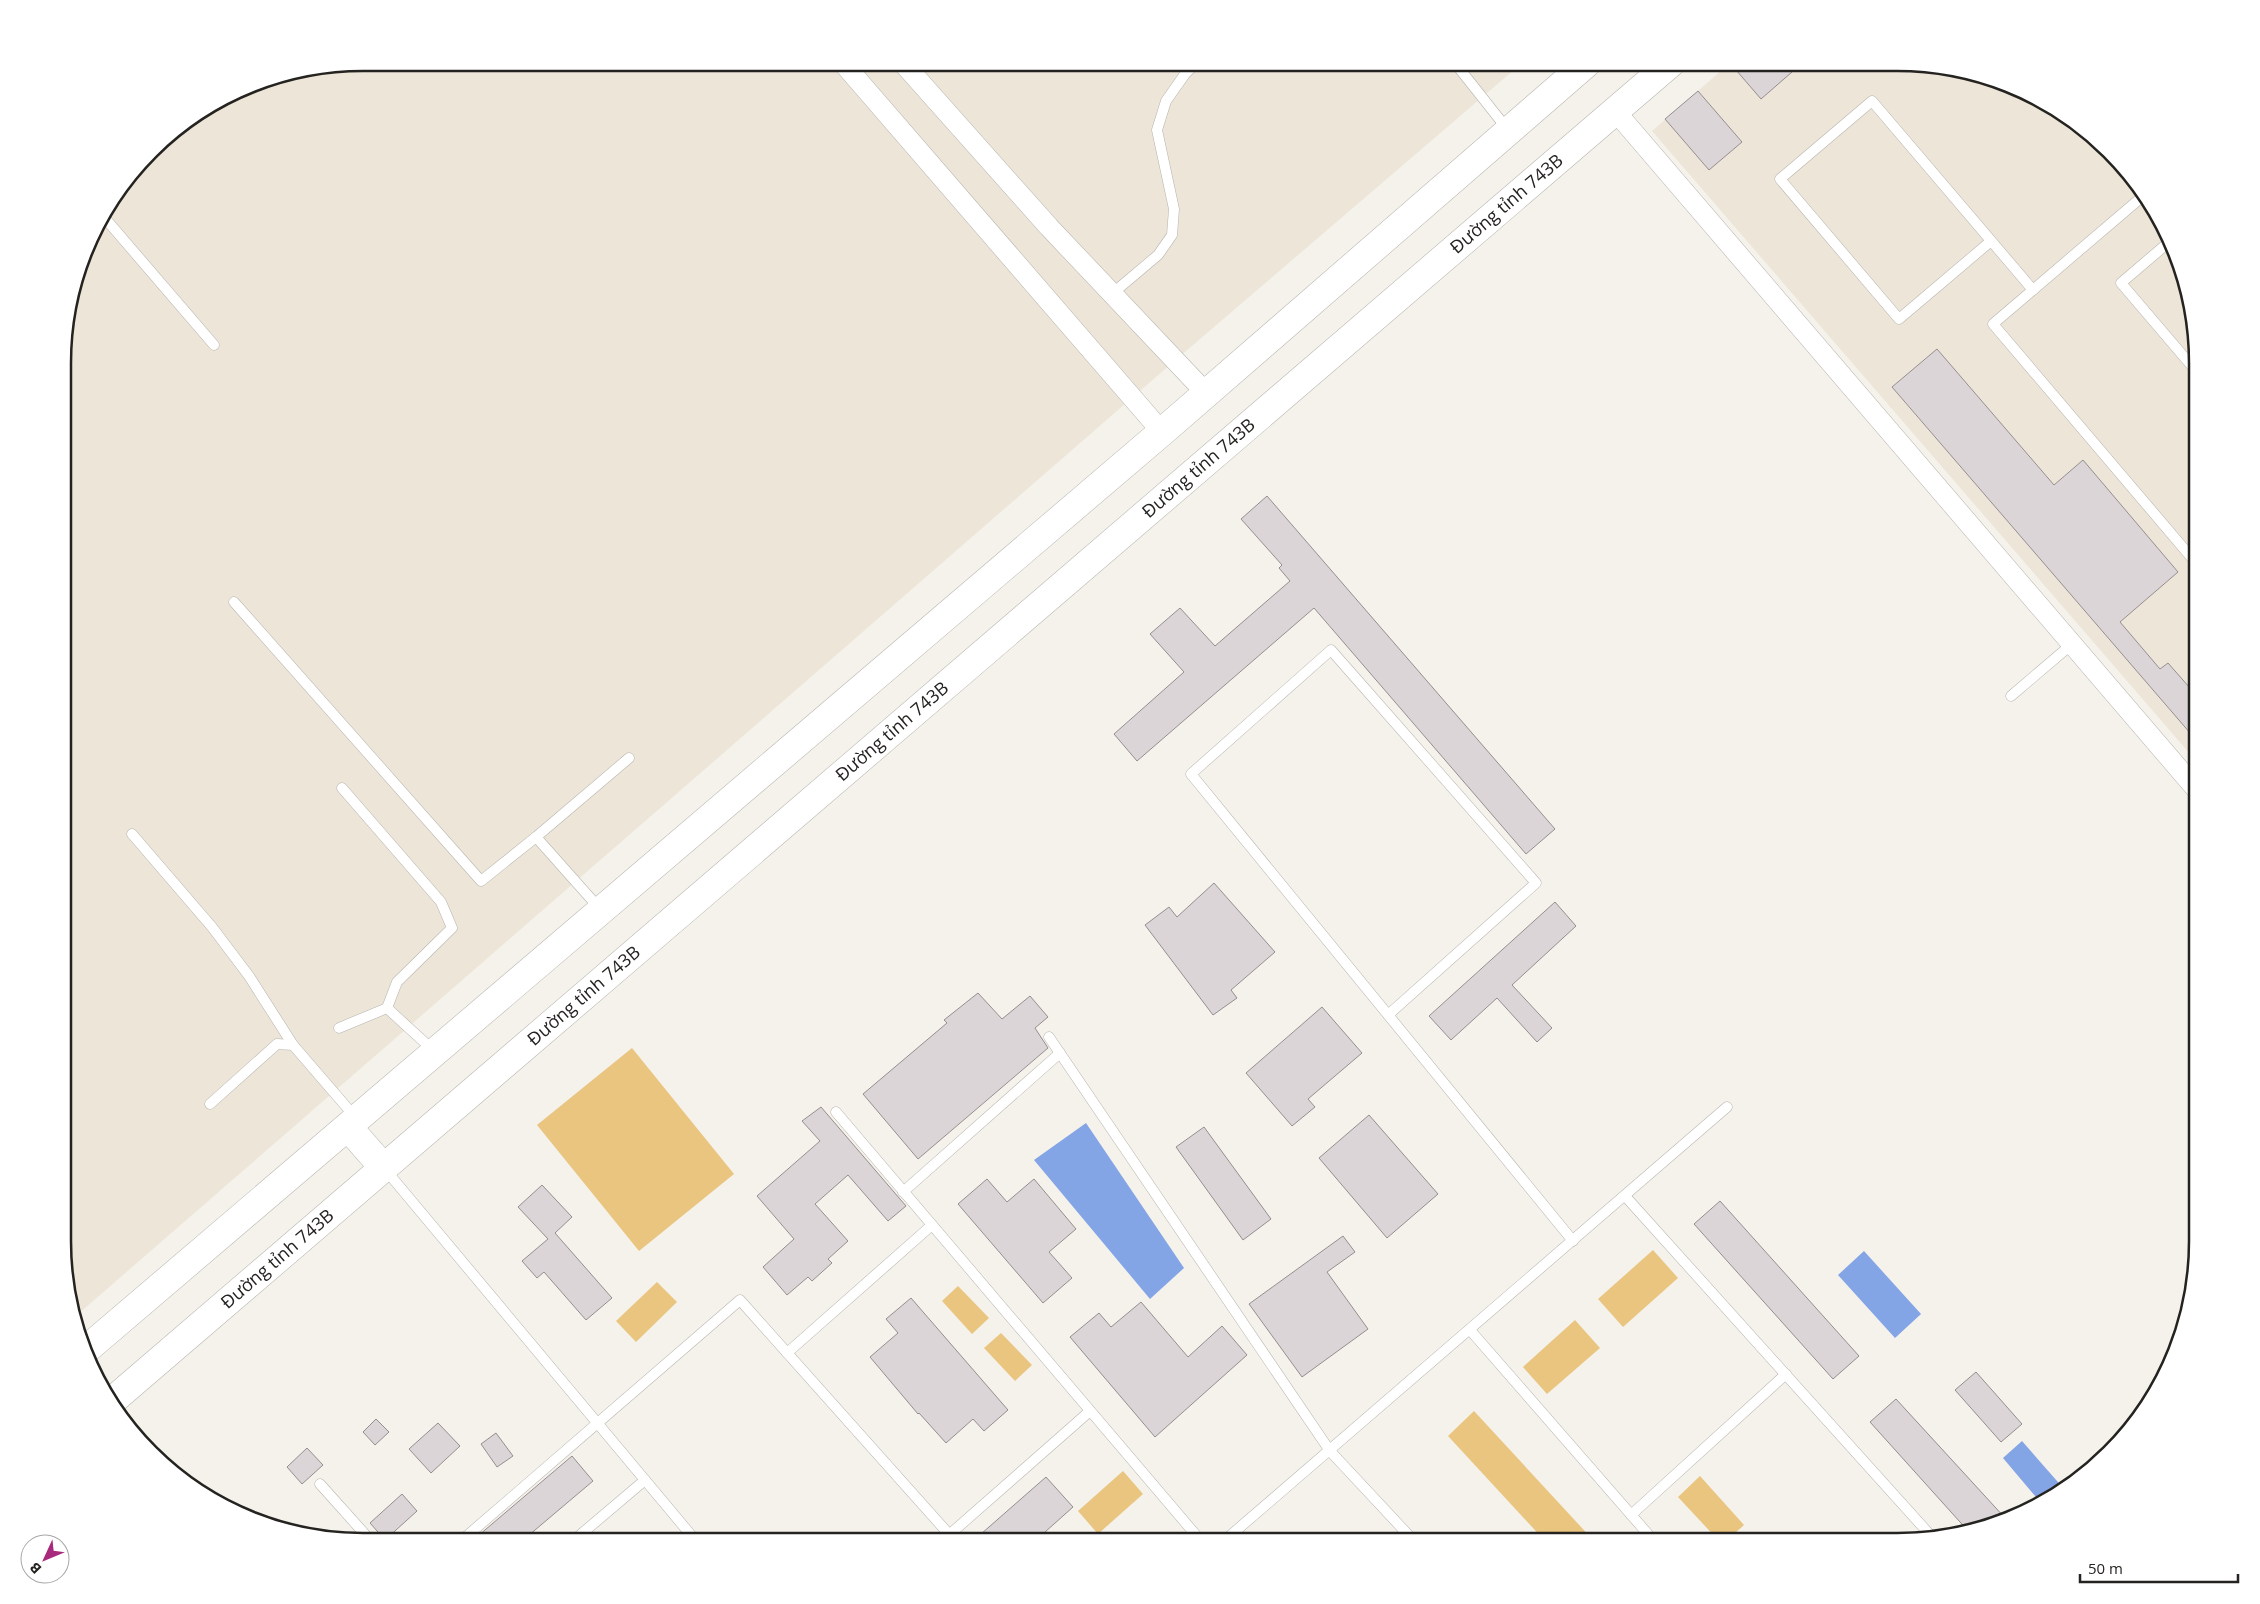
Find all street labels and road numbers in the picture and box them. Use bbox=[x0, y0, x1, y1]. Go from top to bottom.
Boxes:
street label: Đường tỉnh 743B bbox=[1444, 148, 1568, 258]
street label: Đường tỉnh 743B bbox=[1136, 412, 1260, 523]
street label: Đường tỉnh 743B bbox=[830, 675, 953, 786]
street label: Đường tỉnh 743B bbox=[522, 940, 645, 1050]
street label: Đường tỉnh 743B bbox=[215, 1203, 338, 1314]

